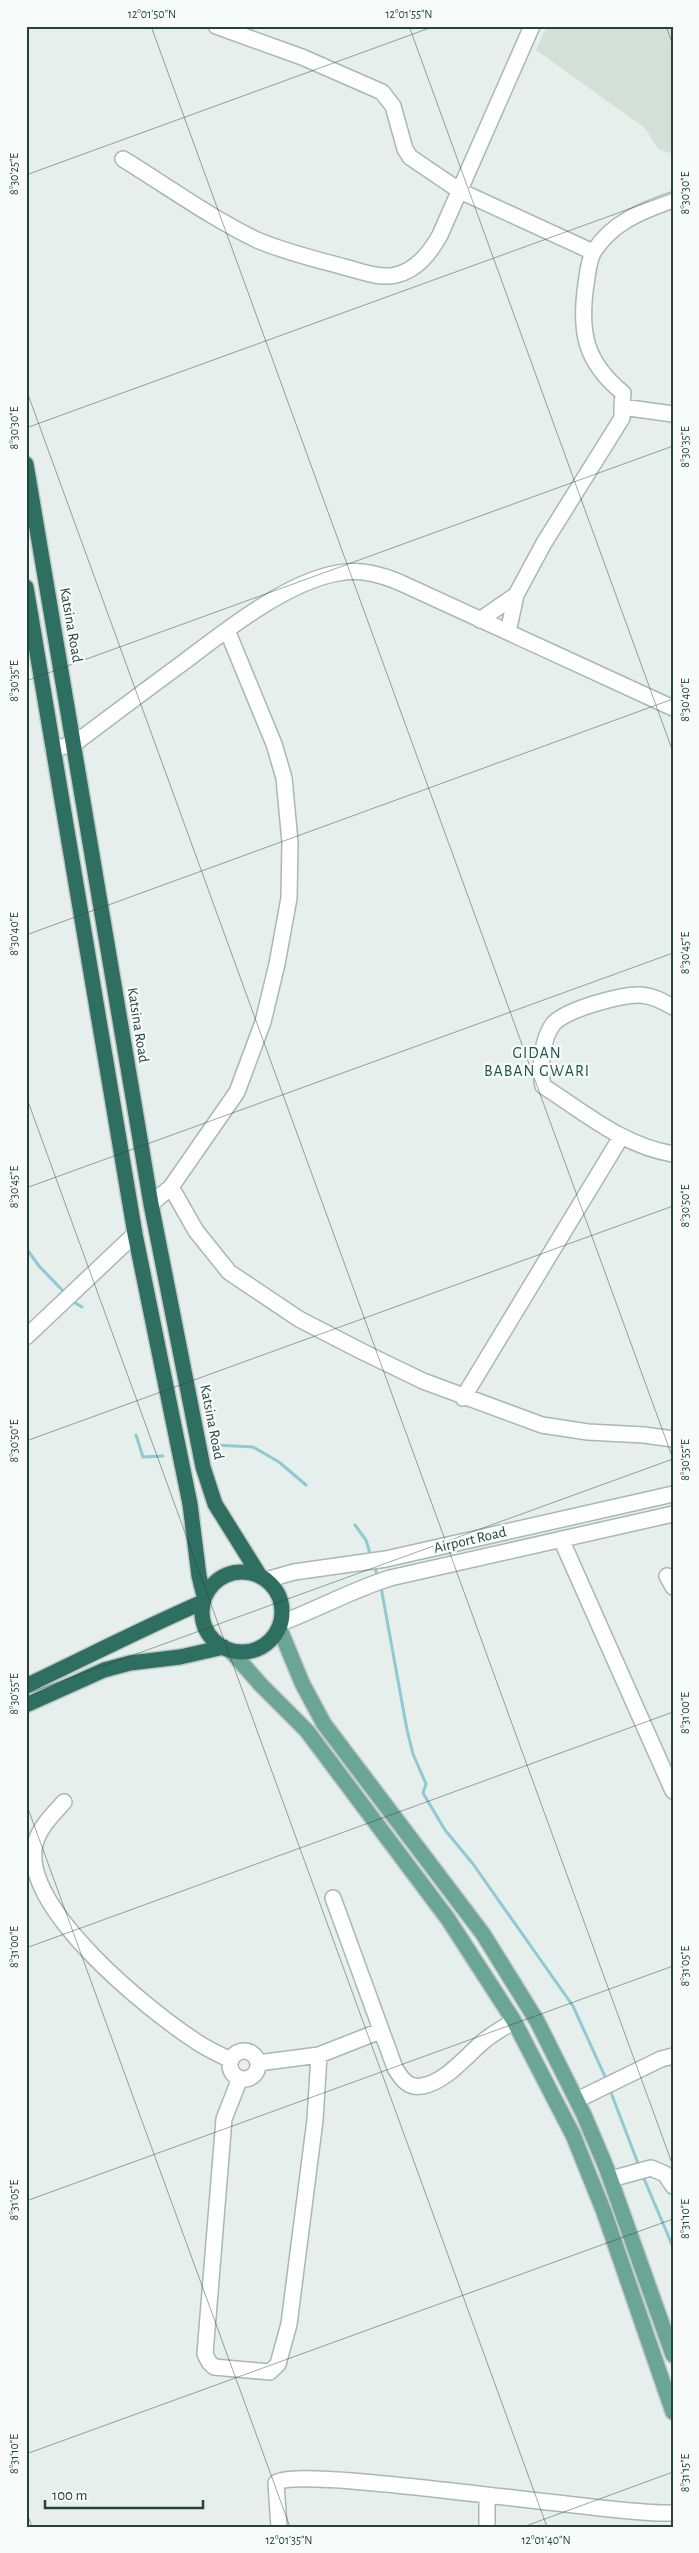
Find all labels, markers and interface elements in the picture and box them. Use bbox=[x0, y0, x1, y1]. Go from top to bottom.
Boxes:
text: 12°01'50"N bbox=[128, 8, 176, 20]
text: 12°01'55"N bbox=[385, 8, 433, 20]
text: 8°30'25"E bbox=[8, 153, 20, 195]
text: 8°30'30"E bbox=[679, 171, 691, 214]
text: 8°30'30"E bbox=[8, 406, 20, 449]
text: 8°30'35"E bbox=[679, 426, 691, 468]
street label: Katsina Road bbox=[57, 586, 85, 664]
text: 8°30'35"E bbox=[8, 660, 20, 702]
text: 8°30'40"E bbox=[679, 678, 691, 722]
text: 8°30'40"E bbox=[8, 912, 20, 956]
text: 8°30'45"E bbox=[679, 932, 691, 974]
street label: Katsina Road bbox=[125, 986, 151, 1064]
district label: GIDAN BABAN GWARI bbox=[484, 1045, 590, 1079]
text: 8°30'45"E bbox=[8, 1166, 20, 1208]
text: 8°30'50"E bbox=[679, 1184, 691, 1227]
street label: Katsina Road bbox=[197, 1383, 227, 1461]
text: 8°30'50"E bbox=[8, 1419, 20, 1462]
text: 8°30'55"E bbox=[679, 1439, 691, 1481]
street label: Airport Road bbox=[432, 1524, 508, 1556]
text: 8°30'55"E bbox=[8, 1673, 20, 1715]
text: 8°31'00"E bbox=[679, 1692, 691, 1734]
text: 8°31'00"E bbox=[8, 1926, 20, 1968]
text: 8°31'05"E bbox=[679, 1945, 691, 1986]
text: 8°31'05"E bbox=[8, 2179, 20, 2220]
text: 8°31'10"E bbox=[679, 2199, 691, 2239]
text: 8°31'10"E bbox=[8, 2434, 20, 2474]
text: 8°31'15"E bbox=[679, 2454, 691, 2492]
scale bar bbox=[45, 2478, 202, 2510]
text: 100 m bbox=[52, 2488, 87, 2503]
text: 12°01'35"N bbox=[265, 2534, 313, 2546]
text: 12°01'40"N bbox=[521, 2534, 571, 2546]

